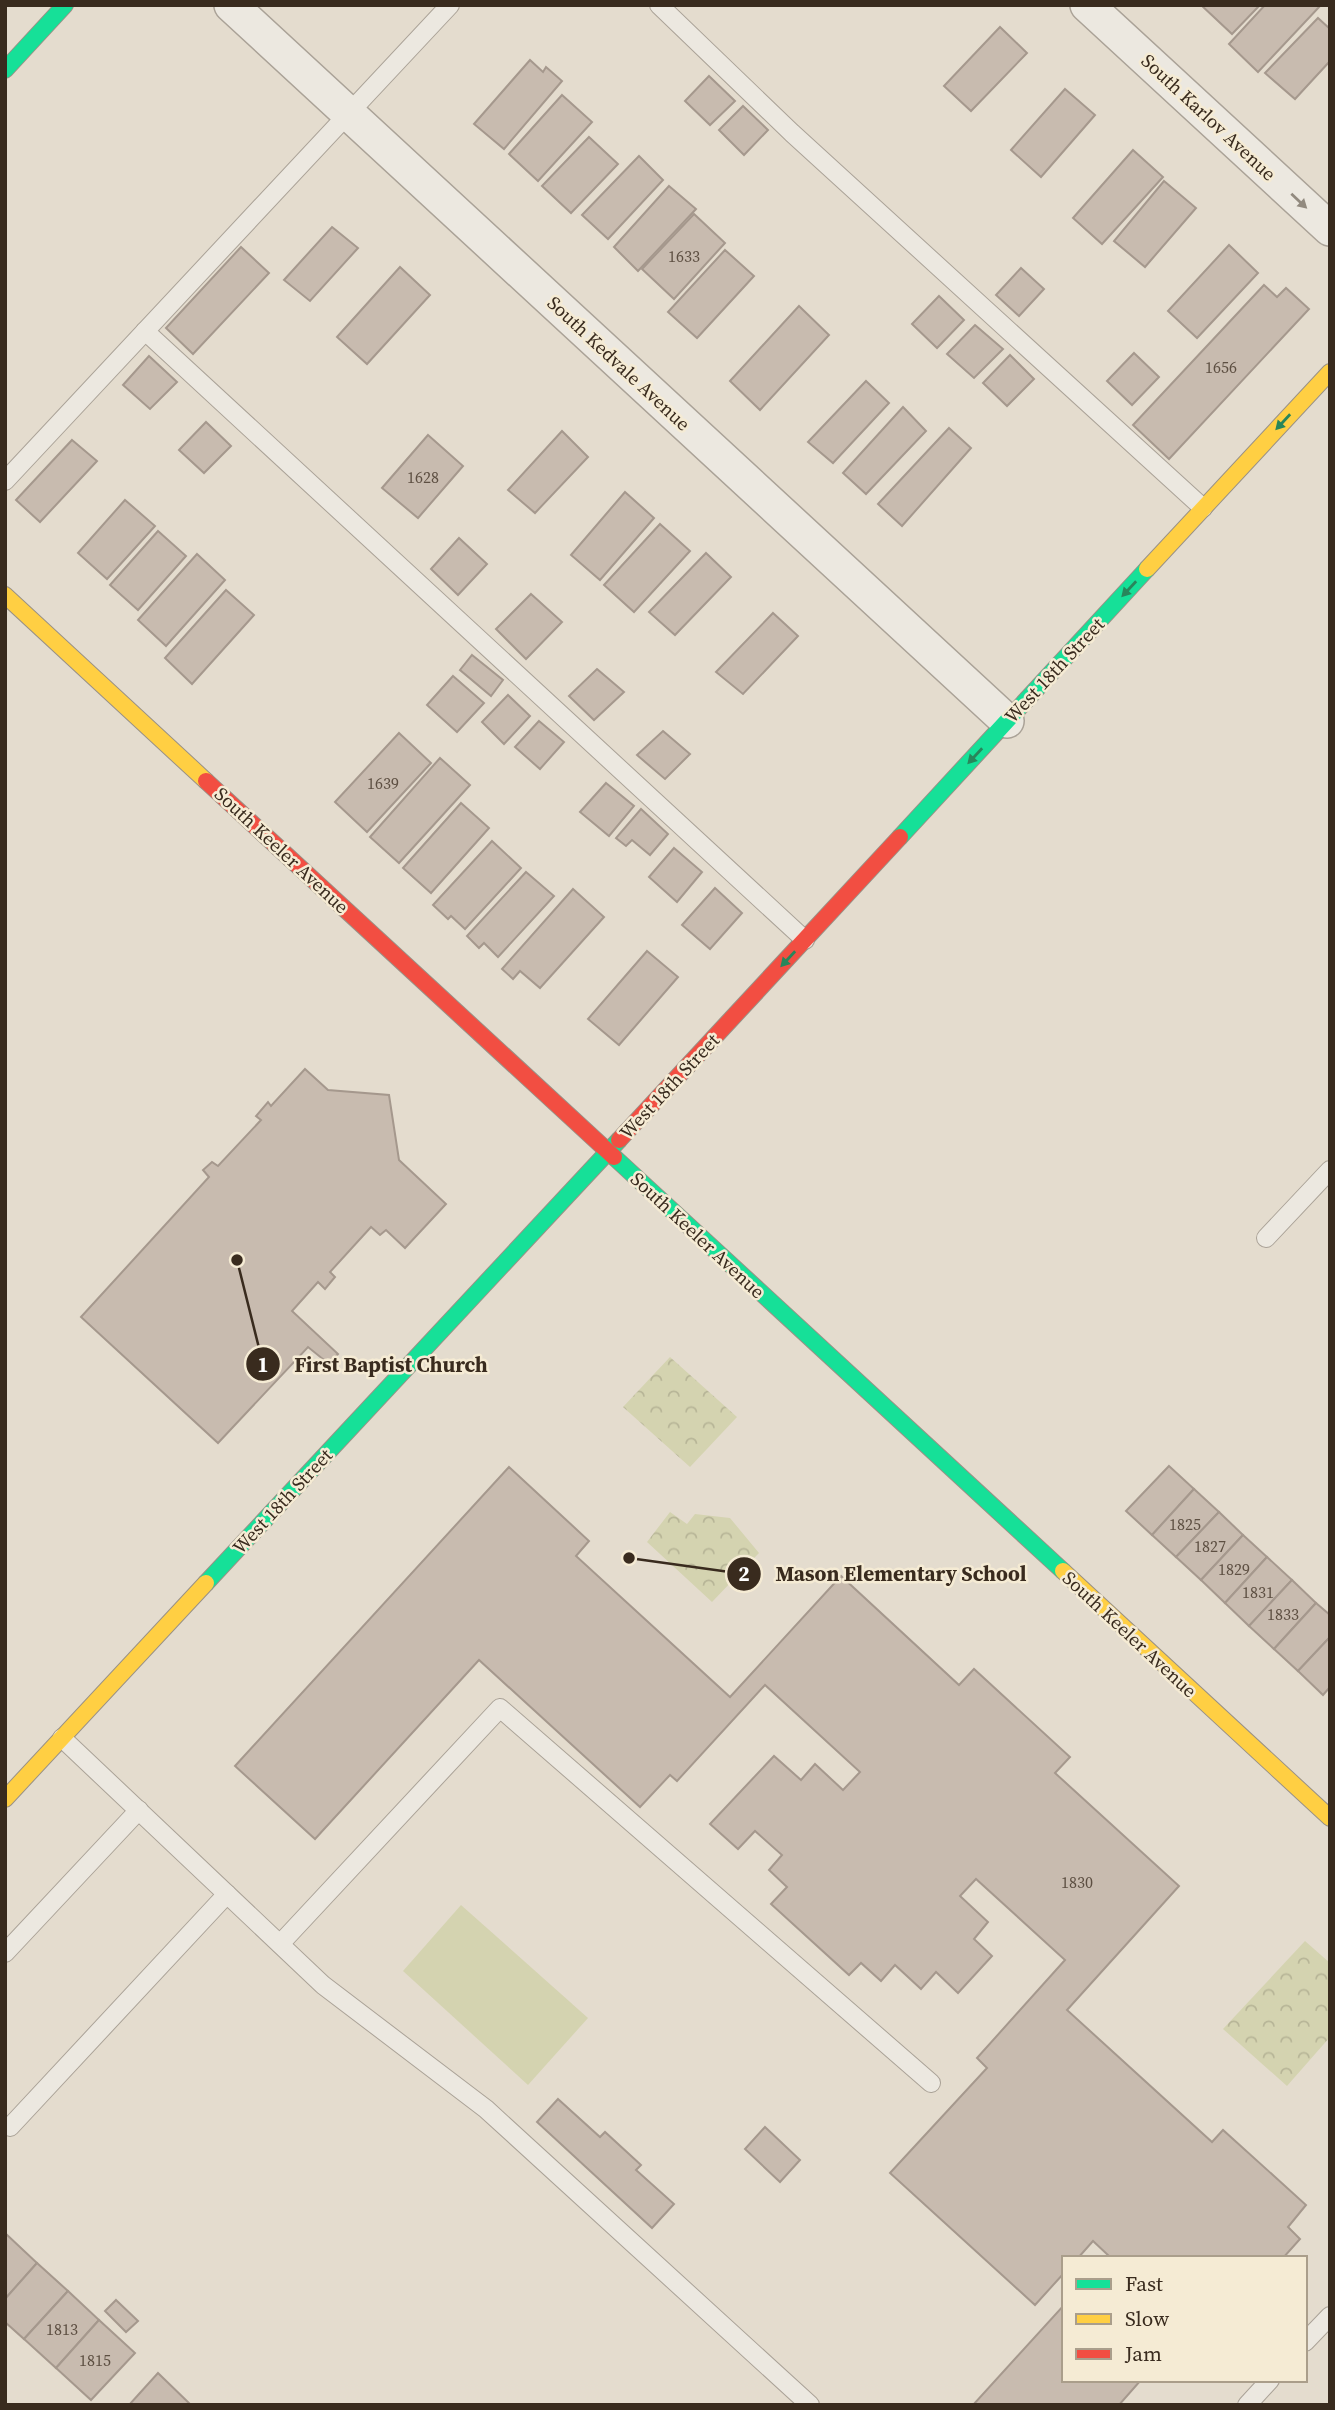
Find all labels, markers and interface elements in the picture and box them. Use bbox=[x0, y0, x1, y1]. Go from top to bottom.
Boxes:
street label: South Karlov Avenue bbox=[1136, 48, 1282, 186]
one-way arrow bbox=[1290, 193, 1308, 209]
house number: 1633 bbox=[668, 245, 700, 267]
street label: South Kedvale Avenue bbox=[542, 290, 696, 436]
house number: 1656 bbox=[1205, 356, 1237, 378]
one-way arrow bbox=[1276, 413, 1292, 430]
house number: 1628 bbox=[407, 466, 439, 488]
one-way arrow bbox=[1121, 580, 1137, 598]
street label: West 18th Street bbox=[998, 611, 1110, 728]
one-way arrow bbox=[967, 747, 983, 765]
house number: 1639 bbox=[367, 772, 399, 794]
street label: South Keeler Avenue bbox=[209, 781, 355, 919]
one-way arrow bbox=[780, 950, 796, 967]
street label: West 18th Street bbox=[613, 1027, 725, 1144]
street label: South Keeler Avenue bbox=[625, 1166, 771, 1304]
callout: First Baptist Church bbox=[246, 1343, 502, 1385]
text: 1 bbox=[257, 1350, 269, 1379]
text: First Baptist Church bbox=[294, 1350, 488, 1379]
street label: West 18th Street bbox=[226, 1442, 338, 1559]
house number: 1825 bbox=[1169, 1513, 1201, 1535]
house number: 1827 bbox=[1194, 1535, 1226, 1557]
callout: Mason Elementary School bbox=[726, 1553, 1040, 1595]
house number: 1829 bbox=[1218, 1558, 1250, 1580]
text: 2 bbox=[738, 1559, 750, 1588]
text: Mason Elementary School bbox=[775, 1559, 1027, 1588]
street label: South Keeler Avenue bbox=[1057, 1565, 1203, 1703]
house number: 1831 bbox=[1242, 1581, 1274, 1603]
house number: 1833 bbox=[1267, 1603, 1299, 1625]
house number: 1830 bbox=[1061, 1871, 1093, 1893]
legend bbox=[1062, 2256, 1307, 2382]
text: Fast bbox=[1125, 2269, 1163, 2298]
text: Slow bbox=[1125, 2304, 1169, 2333]
house number: 1813 bbox=[46, 2318, 78, 2340]
text: Jam bbox=[1124, 2339, 1162, 2368]
house number: 1815 bbox=[79, 2349, 111, 2371]

